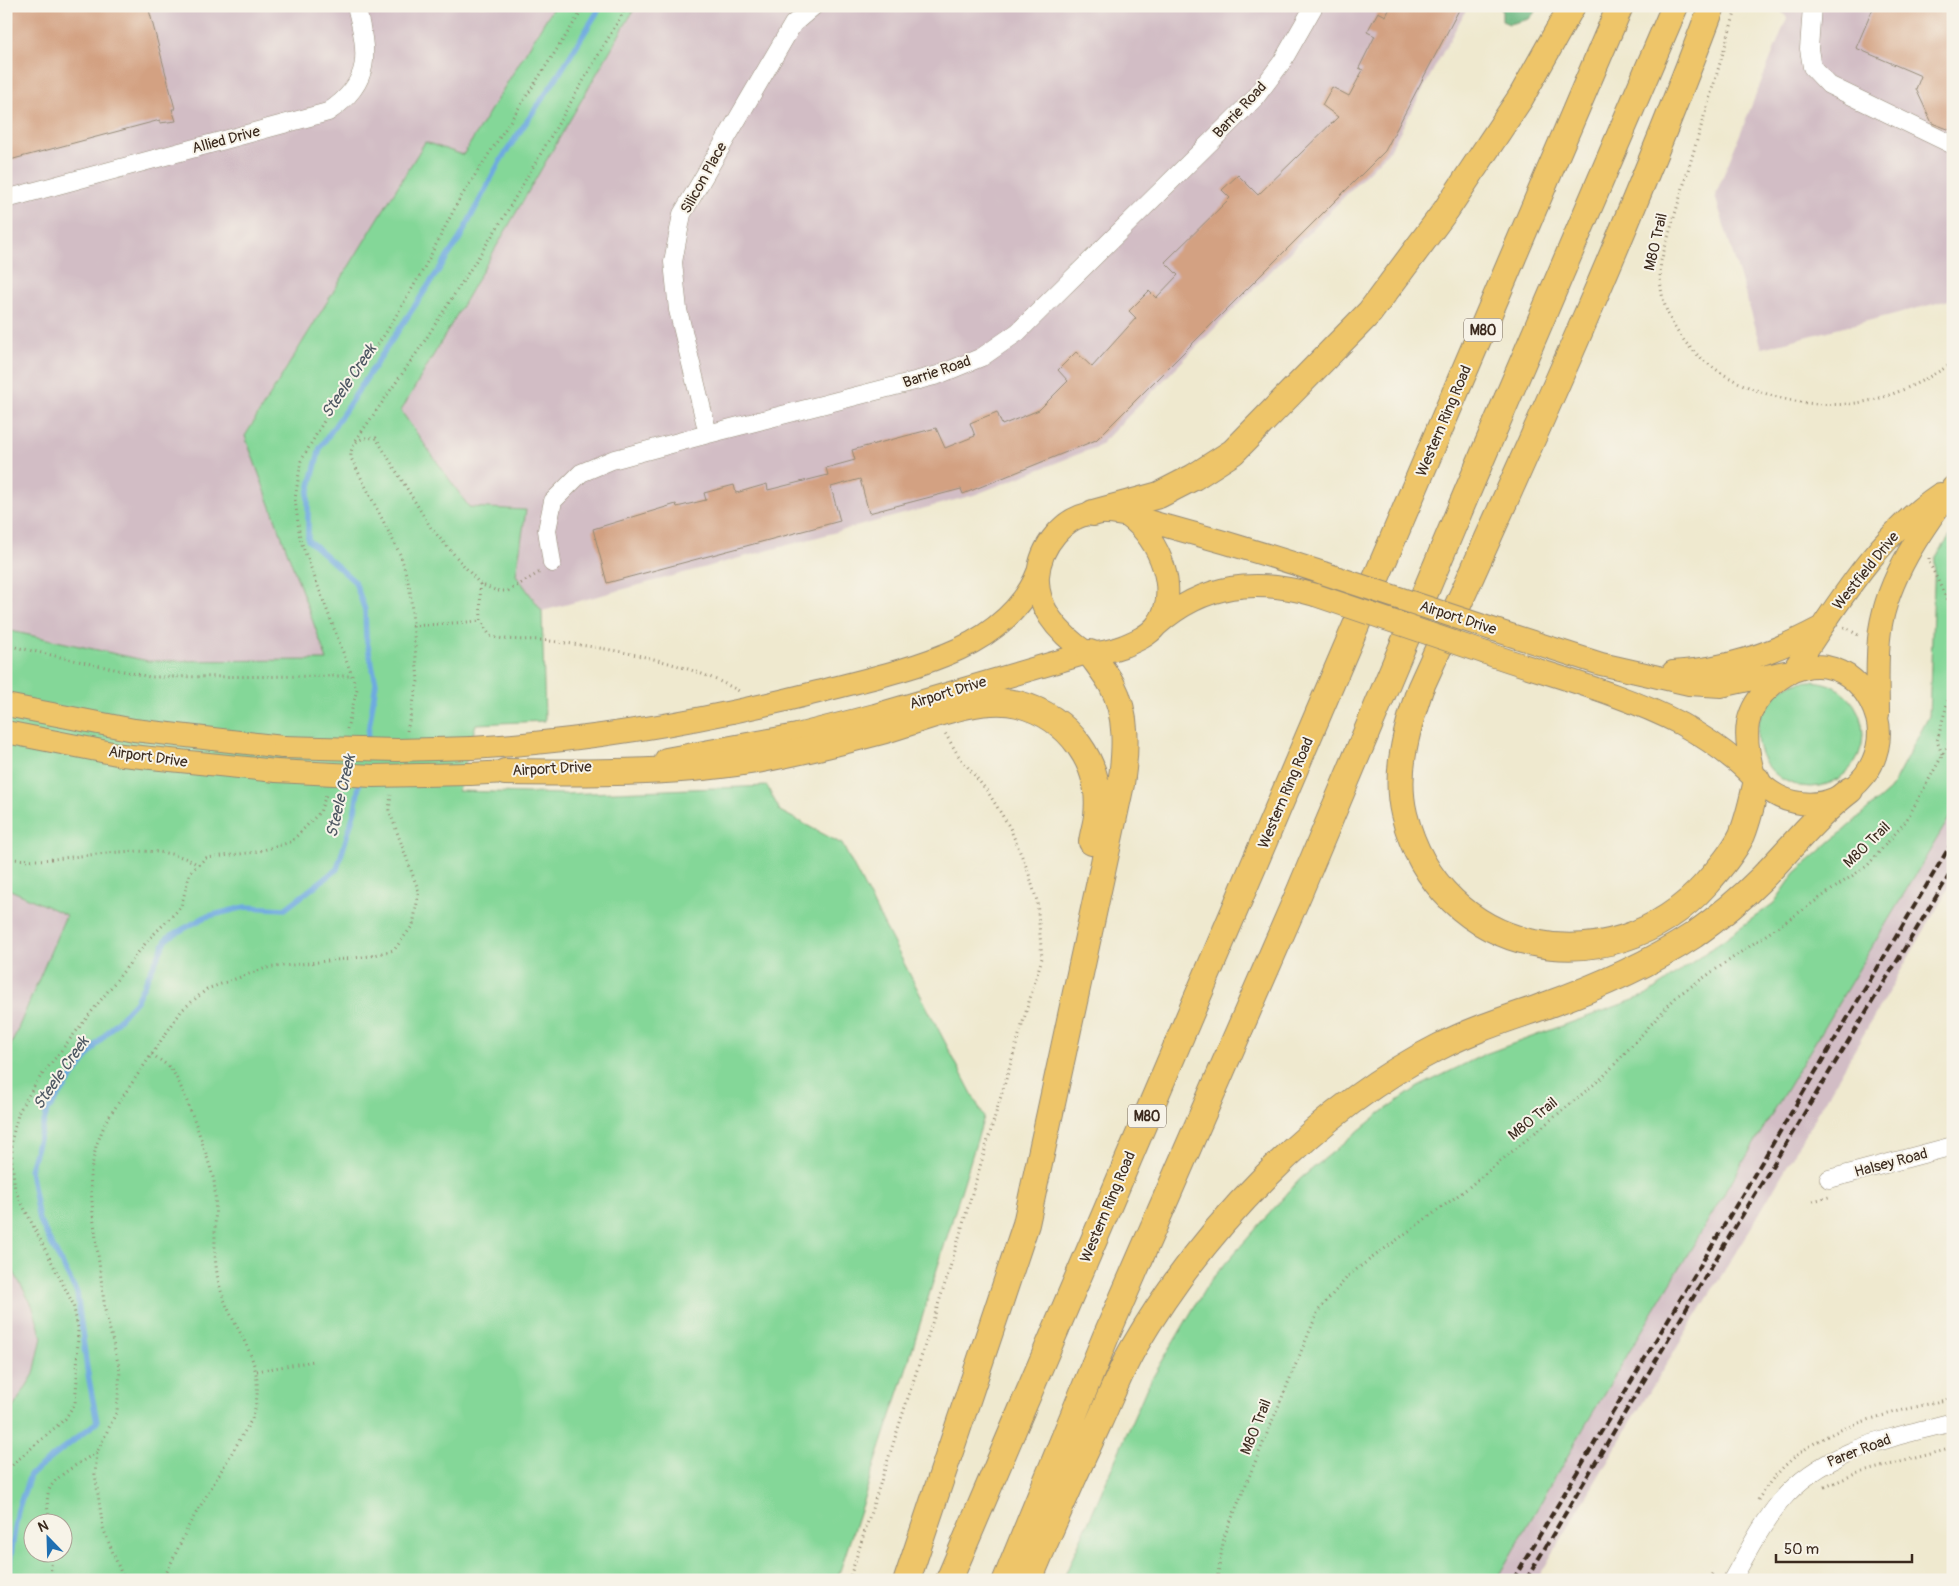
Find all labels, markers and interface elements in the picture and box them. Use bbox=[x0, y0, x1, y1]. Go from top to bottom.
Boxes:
street label: Barrie Road bbox=[1209, 78, 1271, 142]
street label: Allied Drive bbox=[190, 122, 263, 158]
street label: Silicon Place bbox=[677, 138, 732, 217]
street label: M80 Trail bbox=[1640, 211, 1672, 273]
road number: M80 bbox=[1464, 318, 1502, 342]
water label: Steele Creek bbox=[317, 339, 382, 422]
street label: Barrie Road bbox=[901, 352, 973, 392]
street label: Western Ring Road bbox=[1412, 363, 1476, 479]
street label: Westfield Drive bbox=[1829, 528, 1904, 614]
street label: Airport Drive bbox=[1417, 597, 1499, 640]
street label: Airport Drive bbox=[907, 672, 989, 714]
street label: Western Ring Road bbox=[1254, 735, 1318, 851]
street label: Airport Drive bbox=[107, 742, 189, 772]
water label: Steele Creek bbox=[322, 751, 361, 839]
street label: Airport Drive bbox=[512, 757, 593, 781]
street label: M80 Trail bbox=[1839, 818, 1895, 872]
water label: Steele Creek bbox=[29, 1032, 94, 1113]
street label: M80 Trail bbox=[1504, 1093, 1562, 1145]
road number: M80 bbox=[1128, 1104, 1166, 1128]
street label: Halsey Road bbox=[1852, 1144, 1930, 1182]
street label: Western Ring Road bbox=[1076, 1149, 1140, 1265]
street label: M80 Trail bbox=[1236, 1396, 1276, 1458]
street label: Parer Road bbox=[1824, 1430, 1894, 1472]
north arrow bbox=[22, 1514, 72, 1564]
text: N bbox=[35, 1517, 51, 1536]
scale bar bbox=[1776, 1531, 1913, 1563]
text: 50 m bbox=[1784, 1540, 1819, 1559]

